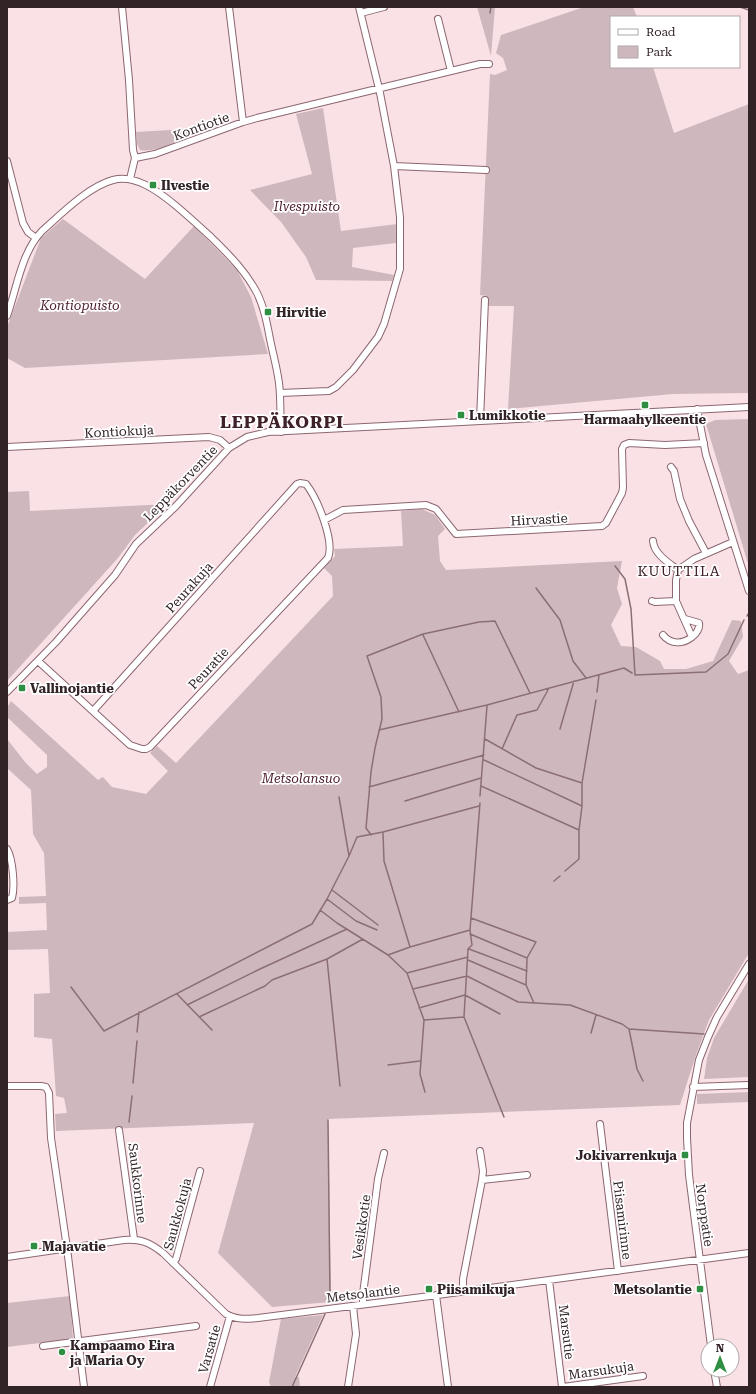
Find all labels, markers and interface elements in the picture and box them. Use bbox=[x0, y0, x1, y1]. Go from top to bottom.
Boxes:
legend bbox=[610, 16, 740, 68]
text: Road bbox=[646, 25, 676, 39]
text: Park bbox=[646, 45, 673, 59]
street label: Kontiotie bbox=[171, 109, 231, 144]
place label: Ilvestie bbox=[161, 178, 210, 193]
marker: Ilvestie bbox=[148, 180, 158, 190]
park label: Ilvespuisto bbox=[273, 199, 340, 214]
park label: Kontiopuisto bbox=[39, 298, 120, 313]
place label: Hirvitie bbox=[276, 305, 327, 320]
marker: Hirvitie bbox=[263, 307, 273, 317]
marker: Harmaahylkeentie bbox=[640, 400, 650, 410]
place label: Lumikkotie bbox=[469, 408, 546, 423]
marker: Lumikkotie bbox=[456, 410, 466, 420]
district label: LEPPÄKORPI bbox=[220, 412, 344, 432]
place label: Harmaahylkeentie bbox=[584, 412, 707, 427]
street label: Kontiokuja bbox=[84, 422, 154, 441]
street label: Leppäkorventie bbox=[140, 442, 220, 524]
street label: Hirvastie bbox=[510, 511, 568, 528]
street label: Peurakuja bbox=[163, 559, 216, 616]
district label: KUUTTILA bbox=[637, 563, 721, 579]
street label: Peuratie bbox=[185, 644, 231, 692]
place label: Vallinojantie bbox=[30, 681, 114, 696]
marker: Vallinojantie bbox=[17, 683, 27, 693]
park label: Metsolansuo bbox=[261, 771, 340, 786]
street label: Saukkorinne bbox=[125, 1142, 150, 1224]
place label: Jokivarrenkuja bbox=[576, 1148, 677, 1163]
marker: Jokivarrenkuja bbox=[680, 1150, 690, 1160]
street label: Saukkokuja bbox=[161, 1176, 194, 1252]
street label: Piisamirinne bbox=[610, 1180, 635, 1260]
street label: Norppatie bbox=[693, 1183, 716, 1248]
street label: Vesikkotie bbox=[349, 1193, 373, 1261]
place label: Majavatie bbox=[42, 1239, 106, 1254]
marker: Majavatie bbox=[29, 1241, 39, 1251]
street label: Metsolantie bbox=[325, 1282, 401, 1305]
place label: Piisamikuja bbox=[437, 1282, 515, 1297]
place label: Metsolantie bbox=[614, 1282, 692, 1297]
marker: Piisamikuja bbox=[424, 1284, 434, 1294]
marker: Metsolantie bbox=[695, 1284, 705, 1294]
street label: Marsutie bbox=[556, 1304, 577, 1360]
street label: Varsatie bbox=[195, 1323, 224, 1375]
place label: Kampaamo Eira ja Maria Oy bbox=[68, 1338, 175, 1368]
north arrow bbox=[700, 1338, 740, 1378]
text: N bbox=[716, 1342, 725, 1355]
marker: Kampaamo Eira ja Maria Oy bbox=[57, 1347, 67, 1357]
street label: Marsukuja bbox=[567, 1358, 635, 1383]

